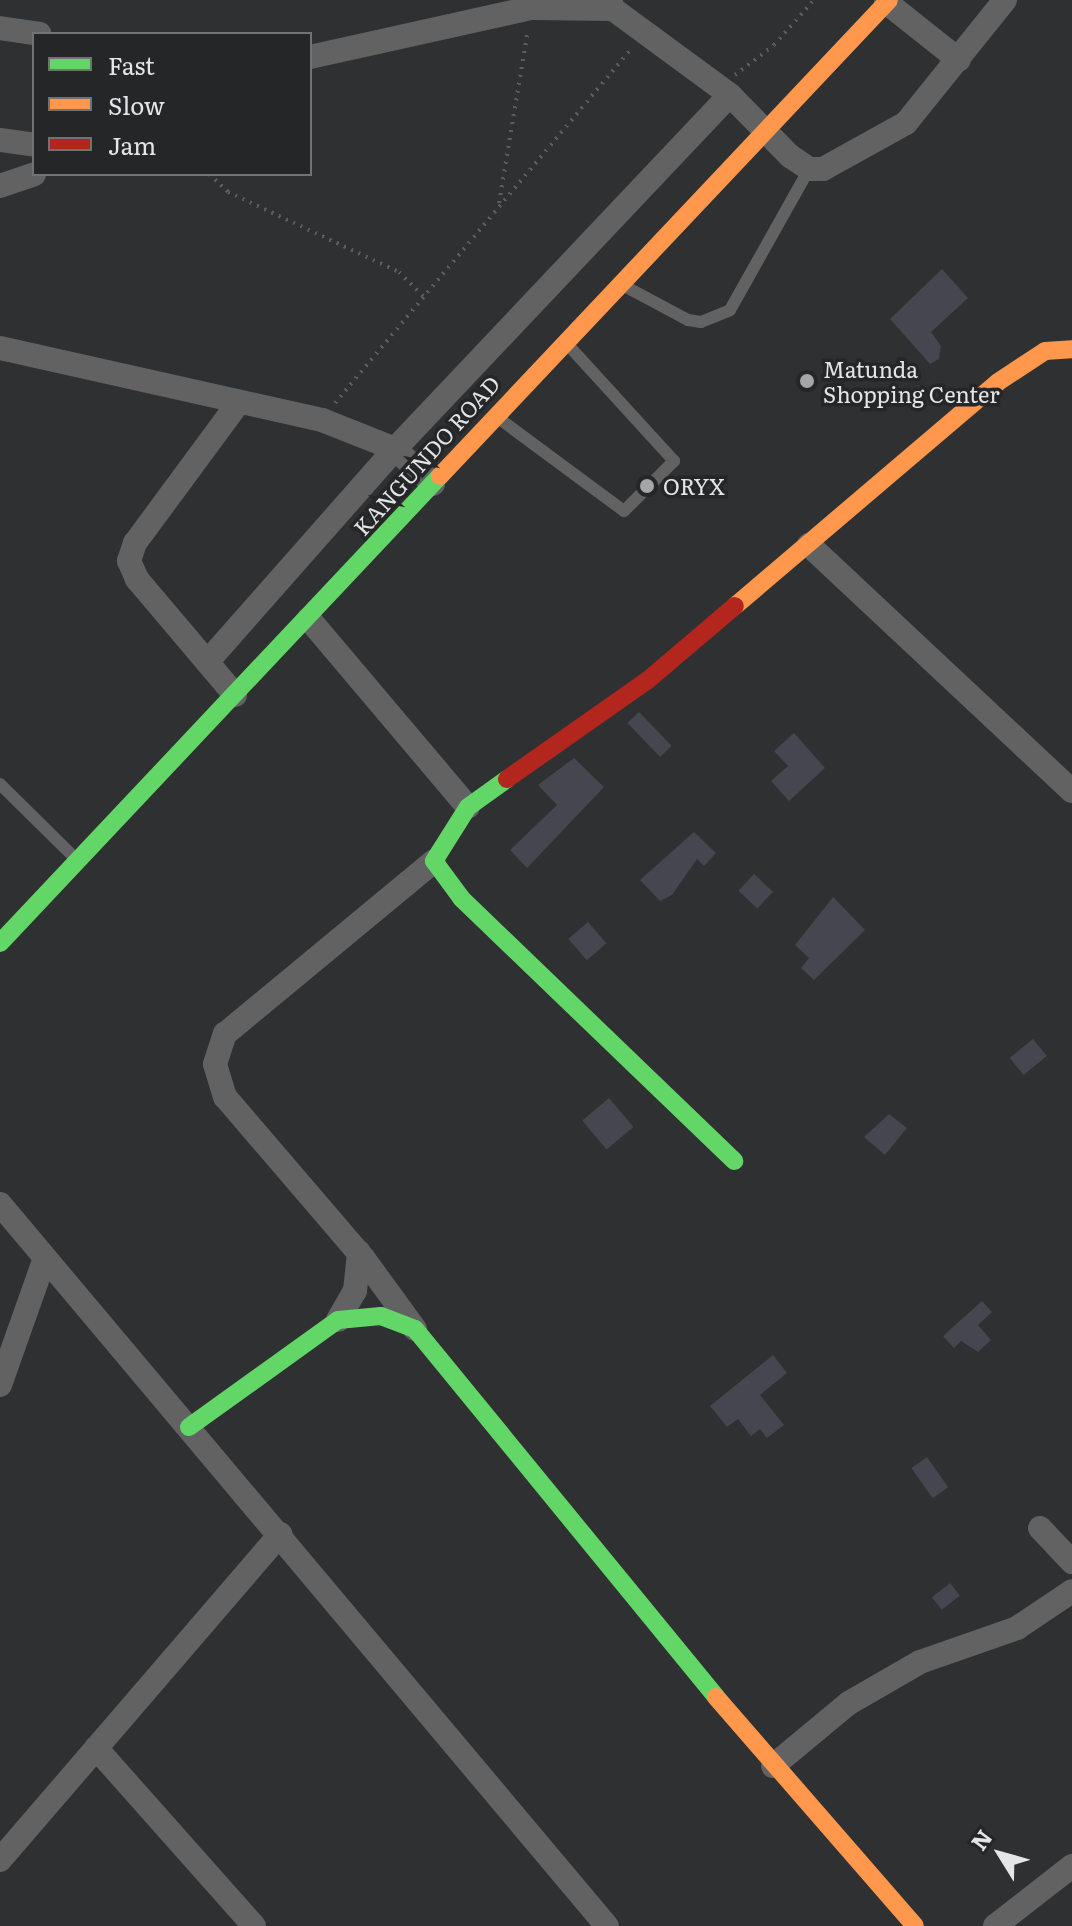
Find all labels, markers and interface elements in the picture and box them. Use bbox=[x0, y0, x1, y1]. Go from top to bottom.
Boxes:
legend bbox=[32, 32, 312, 176]
text: Fast bbox=[108, 47, 155, 82]
text: Slow bbox=[108, 87, 165, 122]
text: Jam bbox=[108, 127, 156, 162]
place label: Matunda Shopping Center bbox=[823, 355, 1000, 406]
street label: KANGUNDO ROAD bbox=[347, 370, 505, 540]
marker: Matunda Shopping Center bbox=[798, 372, 816, 390]
place label: ORYX bbox=[663, 473, 725, 499]
marker: ORYX bbox=[638, 477, 656, 495]
north arrow bbox=[960, 1814, 1040, 1894]
text: N bbox=[962, 1822, 999, 1857]

